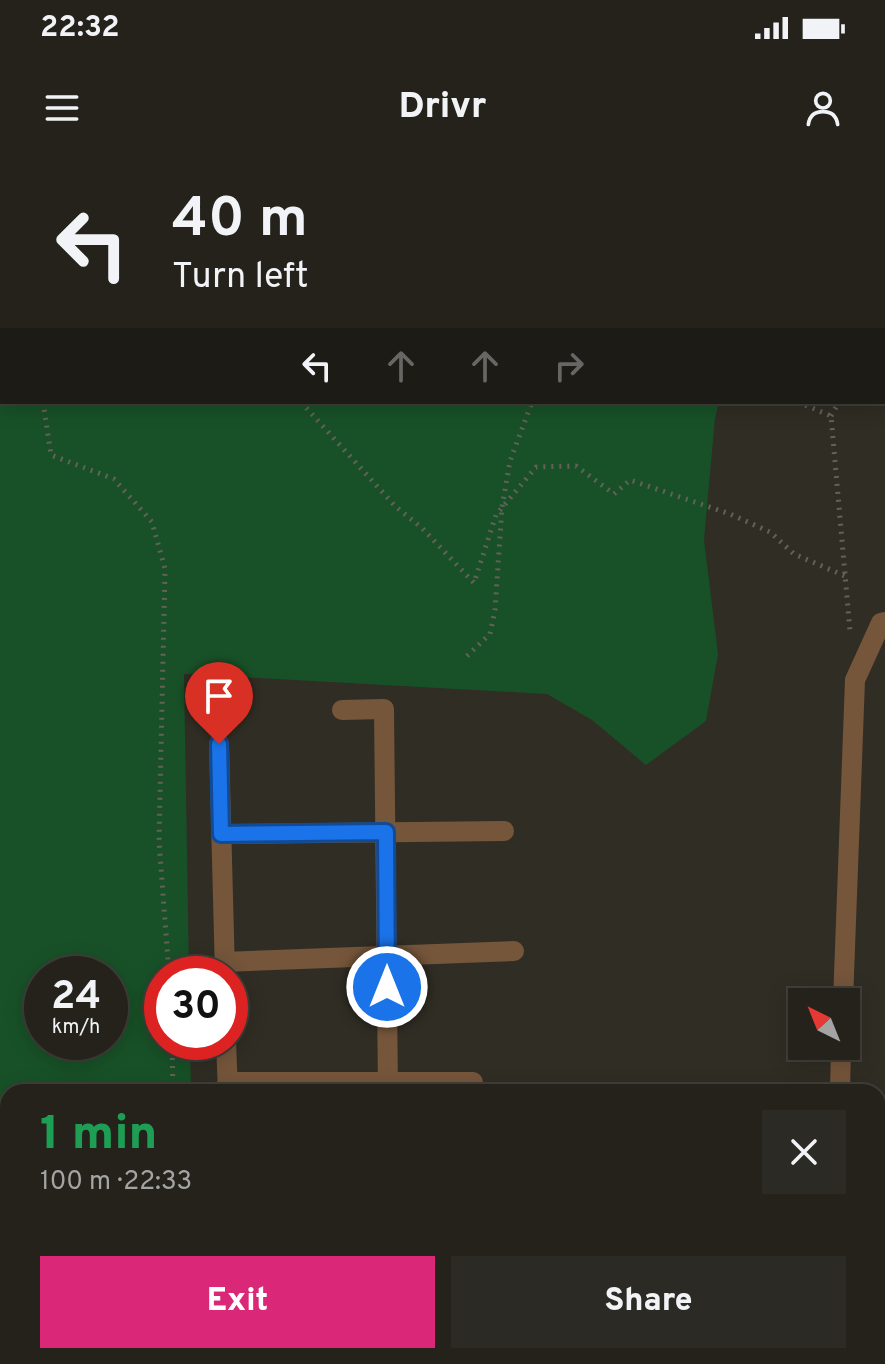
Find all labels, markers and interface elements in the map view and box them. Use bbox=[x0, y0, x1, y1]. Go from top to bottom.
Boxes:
text: 22:32 bbox=[40, 10, 120, 47]
text: Drivr bbox=[399, 85, 486, 131]
icon: menu bbox=[40, 86, 84, 130]
icon: person bbox=[801, 86, 845, 130]
text: 40 m bbox=[172, 186, 308, 256]
icon: left bbox=[40, 192, 144, 296]
text: Turn left bbox=[172, 255, 309, 301]
icon: left bbox=[295, 344, 339, 388]
icon: ahead bbox=[379, 344, 423, 388]
icon: ahead bbox=[463, 344, 507, 388]
icon: right bbox=[547, 344, 591, 388]
pin bbox=[185, 662, 253, 744]
icon: arrive bbox=[197, 674, 241, 718]
position arrow bbox=[345, 945, 429, 1029]
speed limit sign: 30 bbox=[144, 956, 248, 1060]
text: 24 bbox=[51, 973, 101, 1023]
north arrow bbox=[788, 988, 860, 1060]
map controls bbox=[788, 988, 860, 1060]
text: km/h bbox=[52, 1015, 100, 1041]
text: 1 min bbox=[40, 1106, 157, 1166]
button: close bbox=[762, 1110, 846, 1194]
text: 100 m · 22:33 bbox=[40, 1166, 192, 1199]
button: Exit bbox=[40, 1256, 435, 1348]
button: Share bbox=[451, 1256, 846, 1348]

